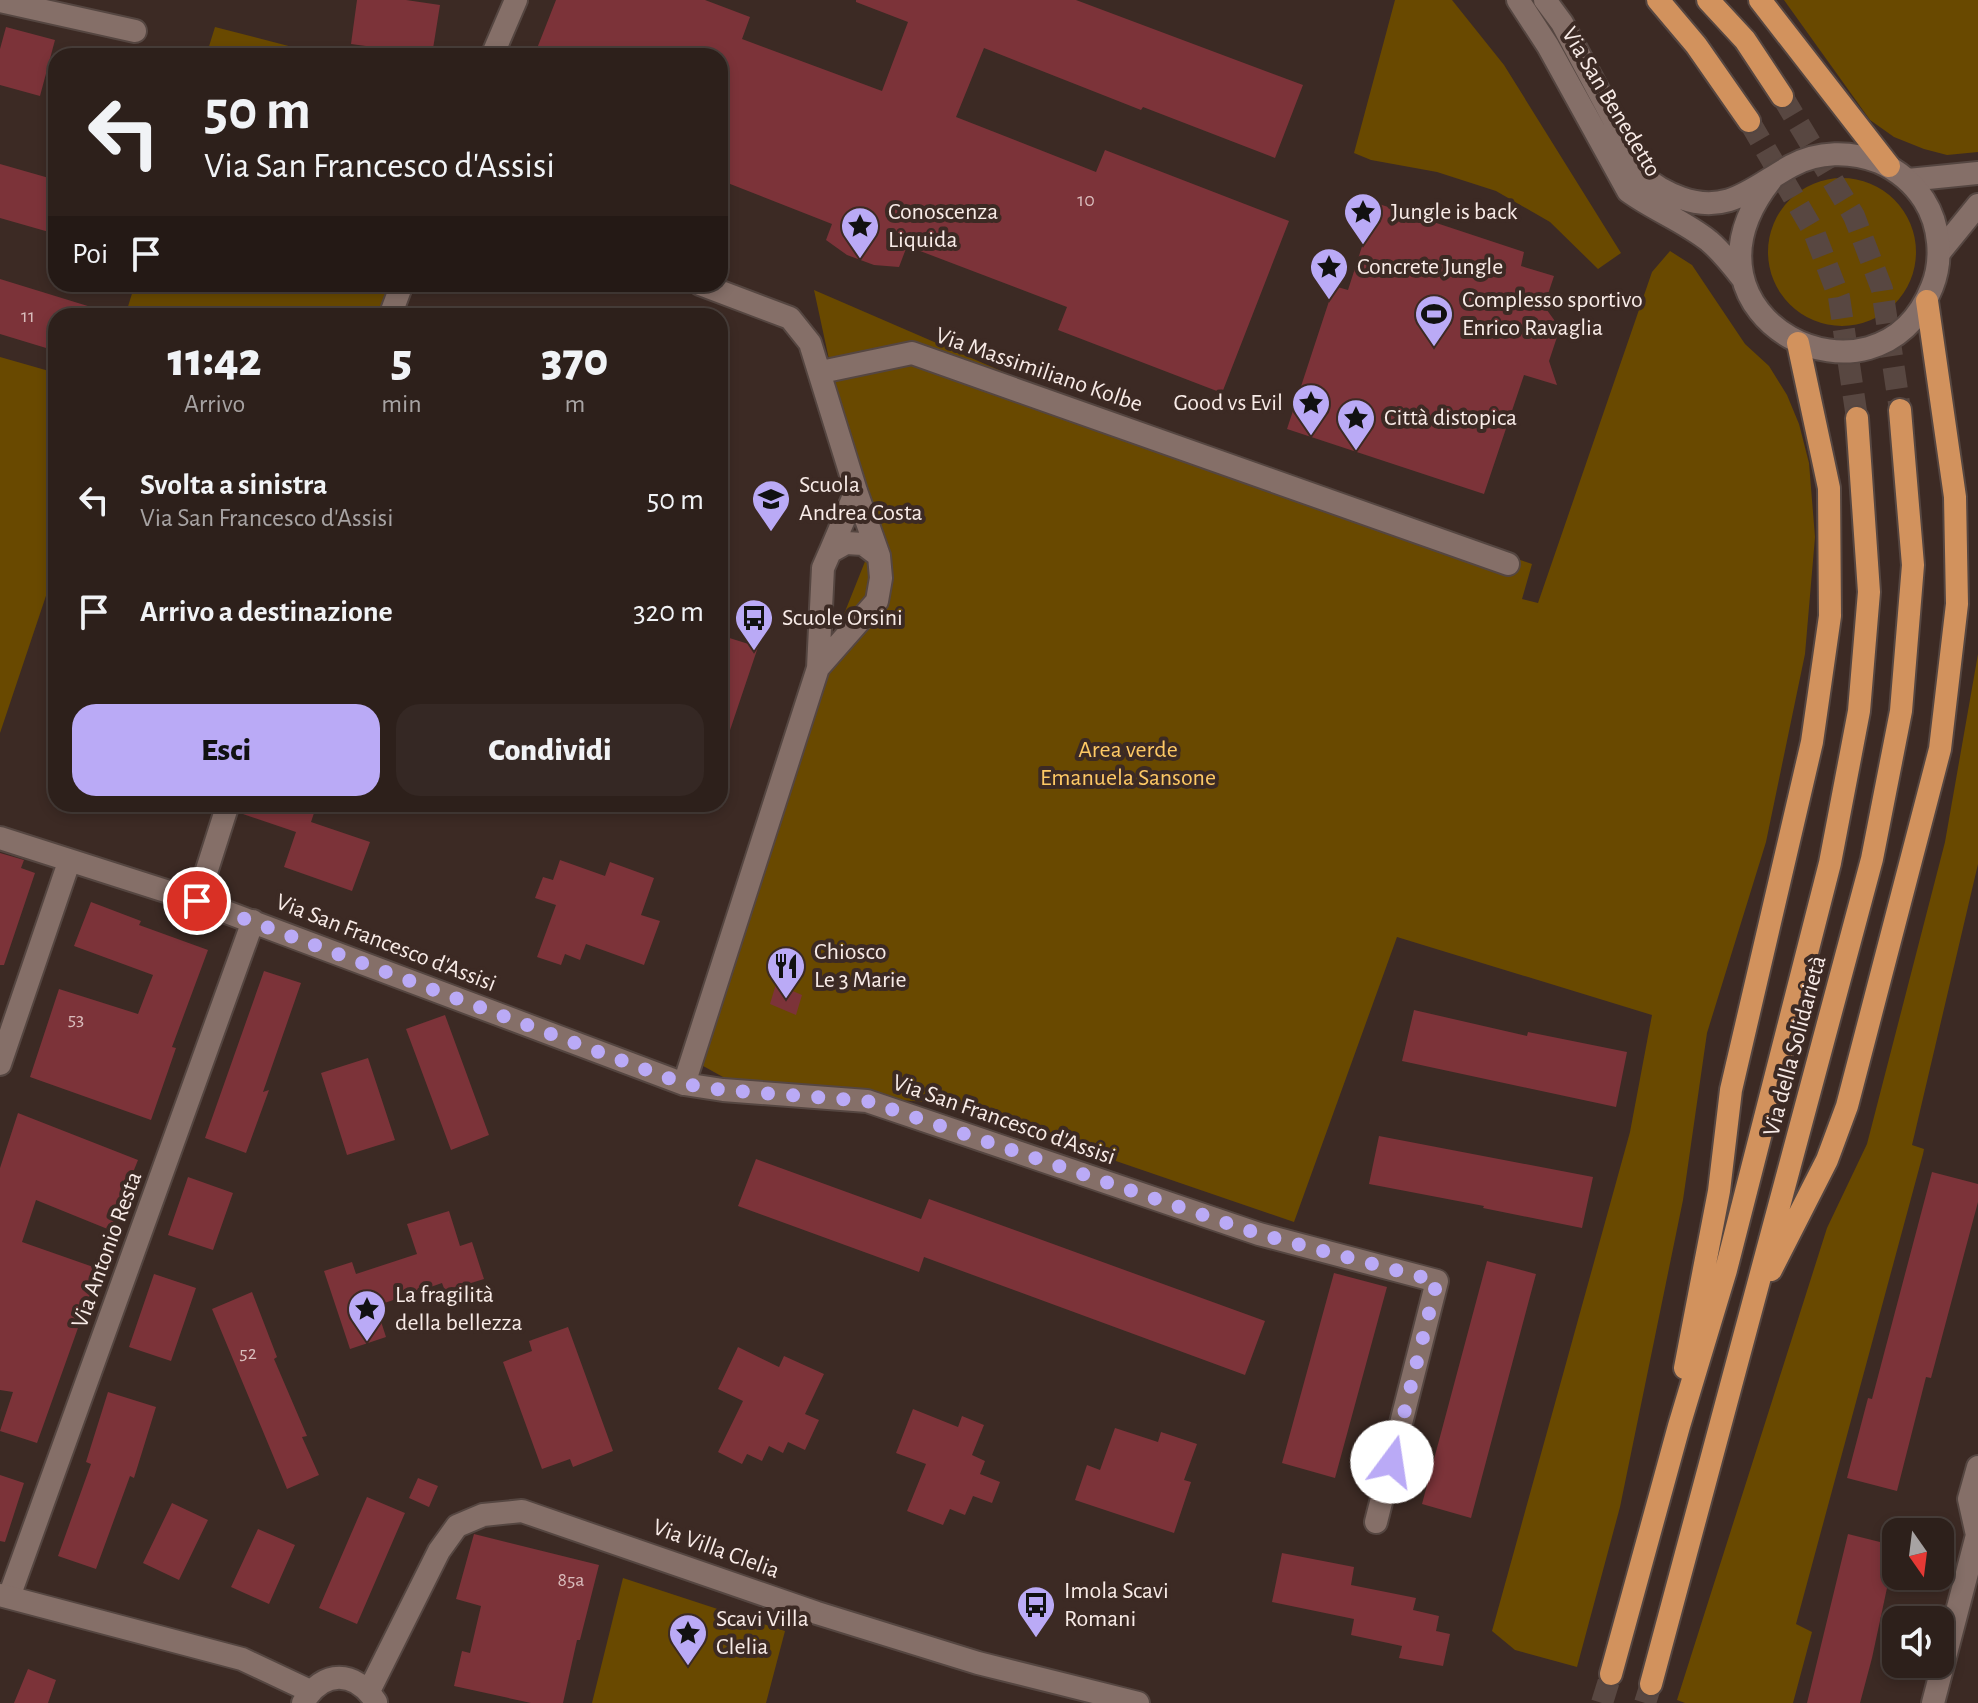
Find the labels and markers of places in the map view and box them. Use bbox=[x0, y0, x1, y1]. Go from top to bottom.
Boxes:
place icon: Jungle is back bbox=[1342, 191, 1384, 246]
place label: Conoscenza Liquida bbox=[888, 200, 998, 252]
place label: Jungle is back bbox=[1391, 200, 1518, 224]
place icon: Conoscenza Liquida bbox=[839, 205, 881, 260]
place icon: Concrete Jungle bbox=[1308, 246, 1350, 301]
place label: Concrete Jungle bbox=[1357, 255, 1503, 279]
place label: Complesso sportivo Enrico Ravaglia bbox=[1462, 288, 1643, 340]
sports icon: Complesso sportivo Enrico Ravaglia bbox=[1413, 293, 1455, 348]
place icon: Good vs Evil bbox=[1290, 382, 1332, 437]
place label: Good vs Evil bbox=[1173, 391, 1283, 415]
place icon: Città distopica bbox=[1335, 397, 1377, 452]
place label: Città distopica bbox=[1384, 406, 1517, 430]
place label: Scuola Andrea Costa bbox=[799, 473, 923, 525]
school or university icon: Scuola Andrea Costa bbox=[750, 478, 792, 533]
bus stop icon: Scuole Orsini bbox=[733, 597, 775, 652]
place label: Scuole Orsini bbox=[782, 606, 903, 630]
pin bbox=[163, 867, 231, 935]
place label: Chiosco Le 3 Marie bbox=[814, 940, 907, 992]
restaurant icon: Chiosco Le 3 Marie bbox=[765, 945, 807, 1000]
place label: La fragilità della bellezza bbox=[395, 1283, 523, 1335]
place icon: La fragilità della bellezza bbox=[346, 1288, 388, 1343]
place label: Imola Scavi Romani bbox=[1064, 1579, 1169, 1631]
bus stop icon: Imola Scavi Romani bbox=[1015, 1584, 1057, 1639]
place label: Scavi Villa Clelia bbox=[716, 1607, 809, 1659]
place icon: Scavi Villa Clelia bbox=[667, 1612, 709, 1667]

